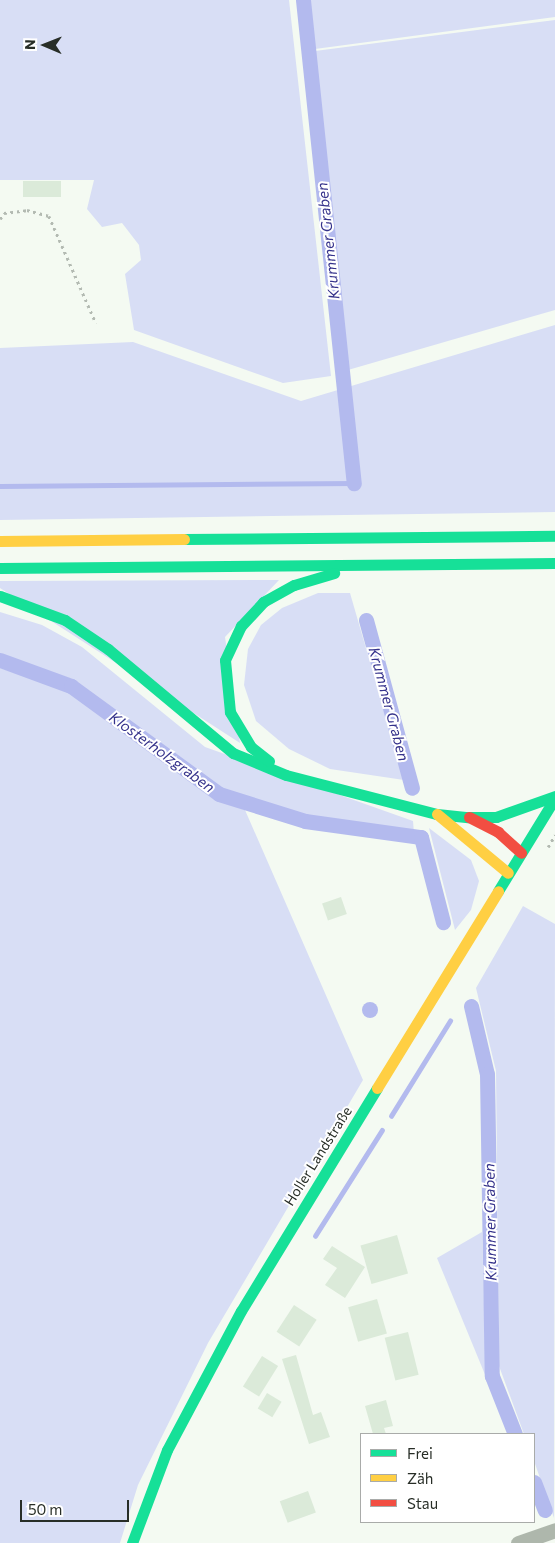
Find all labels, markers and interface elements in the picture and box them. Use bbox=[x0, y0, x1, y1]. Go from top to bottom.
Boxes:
north arrow bbox=[20, 20, 70, 70]
text: N bbox=[21, 39, 38, 50]
water label: Krummer Graben bbox=[313, 182, 343, 300]
water label: Krummer Graben bbox=[365, 645, 413, 763]
water label: Klosterholzgraben bbox=[106, 708, 218, 796]
street label: Holler Landstraße bbox=[281, 1103, 355, 1209]
water label: Krummer Graben bbox=[480, 1163, 500, 1281]
legend bbox=[360, 1433, 535, 1523]
text: Frei bbox=[407, 1444, 433, 1462]
text: Zäh bbox=[407, 1469, 433, 1487]
scale bar bbox=[22, 1490, 131, 1522]
text: Stau bbox=[407, 1494, 438, 1512]
text: 50 m bbox=[28, 1500, 62, 1518]

